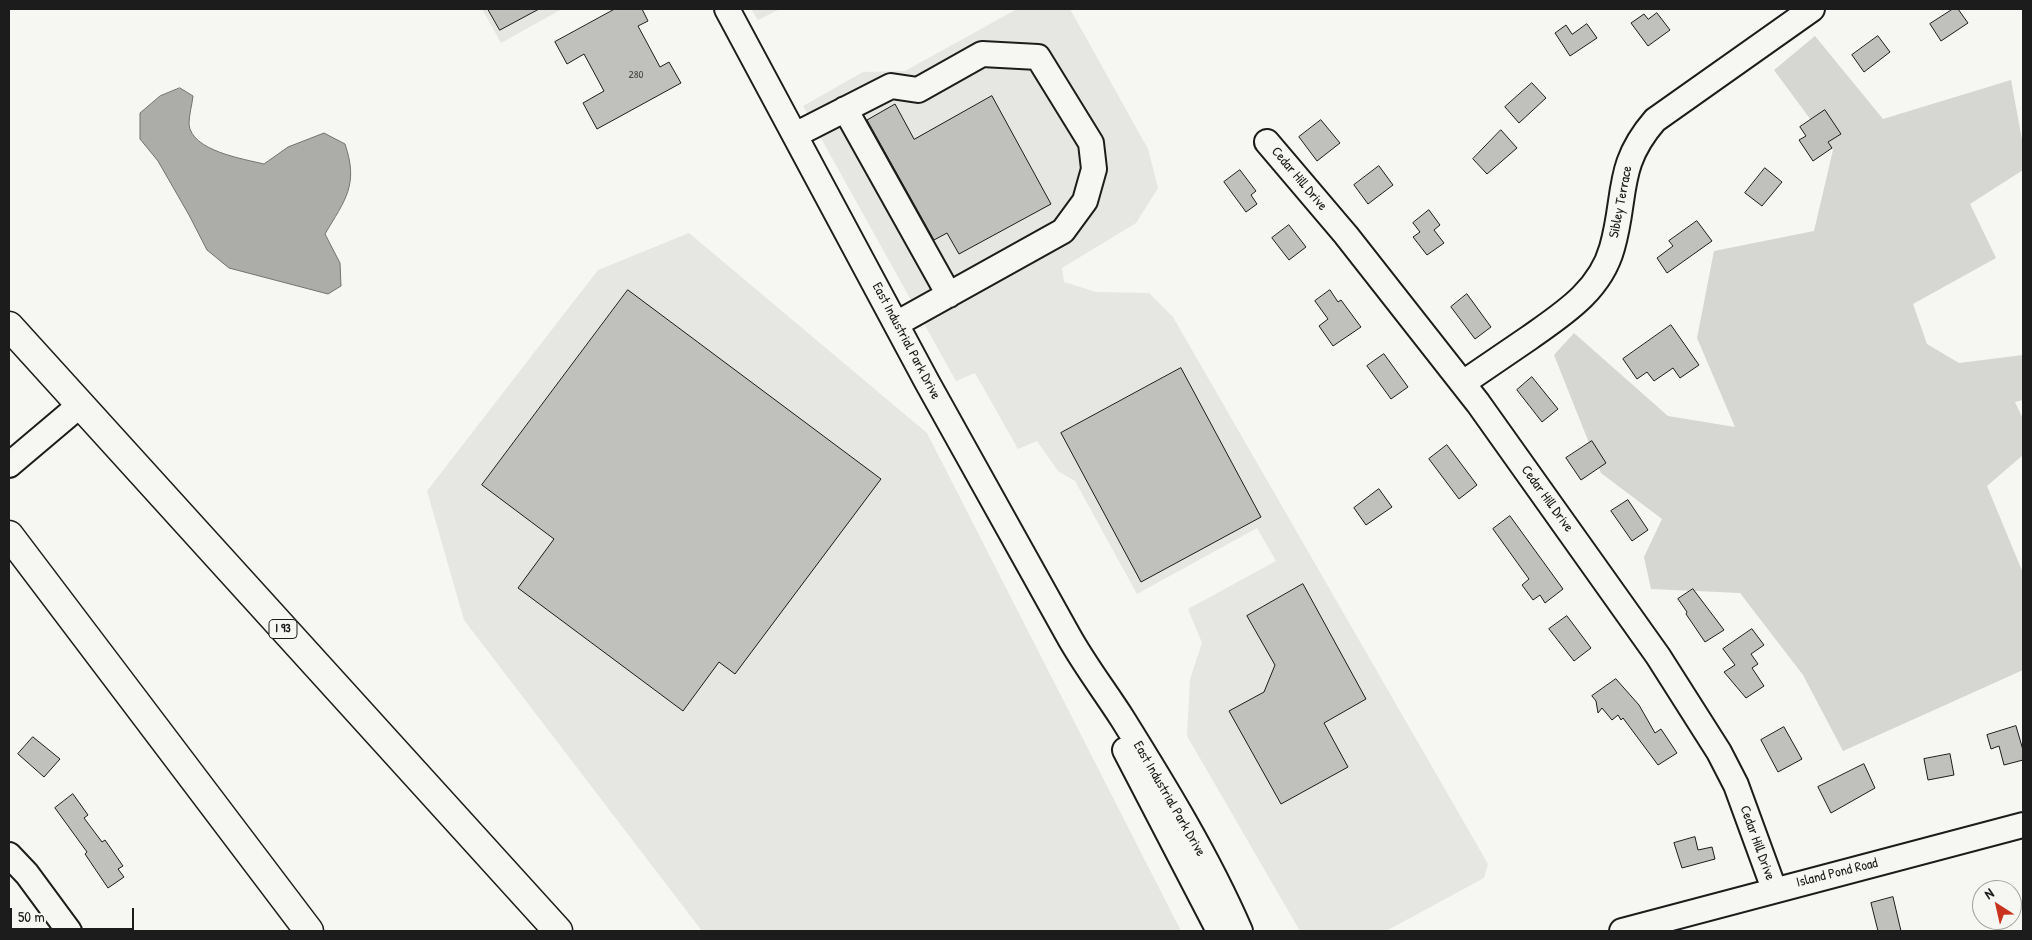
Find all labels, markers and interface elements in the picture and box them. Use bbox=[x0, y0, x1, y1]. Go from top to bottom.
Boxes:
house number: 280 bbox=[629, 68, 643, 82]
street label: Cedar Hill Drive bbox=[1267, 144, 1331, 214]
street label: Sibley Terrace bbox=[1606, 164, 1636, 240]
street label: East Industrial Park Drive bbox=[868, 280, 944, 402]
street label: Cedar Hill Drive bbox=[1517, 462, 1577, 536]
road number: I 93 bbox=[269, 620, 297, 638]
street label: East Industrial Park Drive bbox=[1129, 739, 1209, 859]
street label: Cedar Hill Drive bbox=[1736, 803, 1778, 883]
street label: Island Pond Road bbox=[1795, 855, 1879, 891]
north arrow bbox=[1972, 880, 2022, 930]
text: N bbox=[1980, 883, 1997, 903]
scale bar bbox=[12, 898, 136, 930]
text: 50 m bbox=[18, 906, 45, 927]

